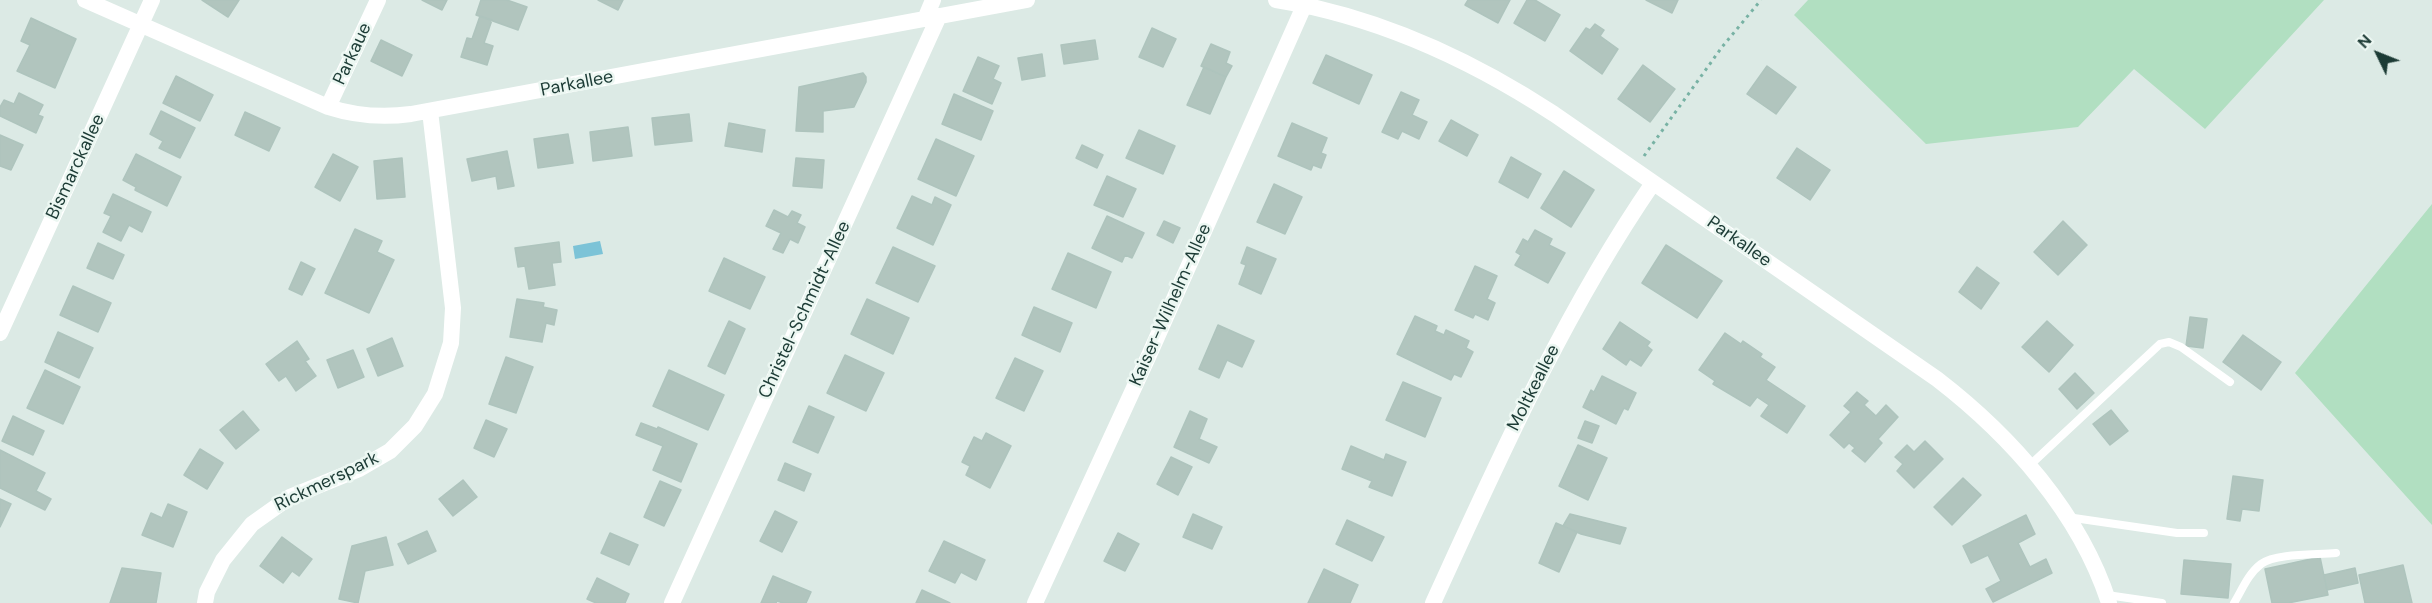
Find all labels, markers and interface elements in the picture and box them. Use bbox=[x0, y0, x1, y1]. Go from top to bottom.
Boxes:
street label: Parkaue bbox=[329, 20, 377, 88]
north arrow bbox=[2348, 24, 2408, 84]
text: N bbox=[2353, 30, 2376, 53]
street label: Parkallee bbox=[539, 66, 615, 102]
street label: Bismarckallee bbox=[42, 111, 110, 223]
street label: Parkallee bbox=[1703, 212, 1775, 272]
street label: Christel-Schmidt-Allee bbox=[754, 218, 856, 402]
street label: Kaiser-Wilhelm-Allee bbox=[1126, 221, 1216, 389]
street label: Moltkeallee bbox=[1503, 341, 1565, 435]
street label: Rickmerspark bbox=[271, 447, 383, 517]

